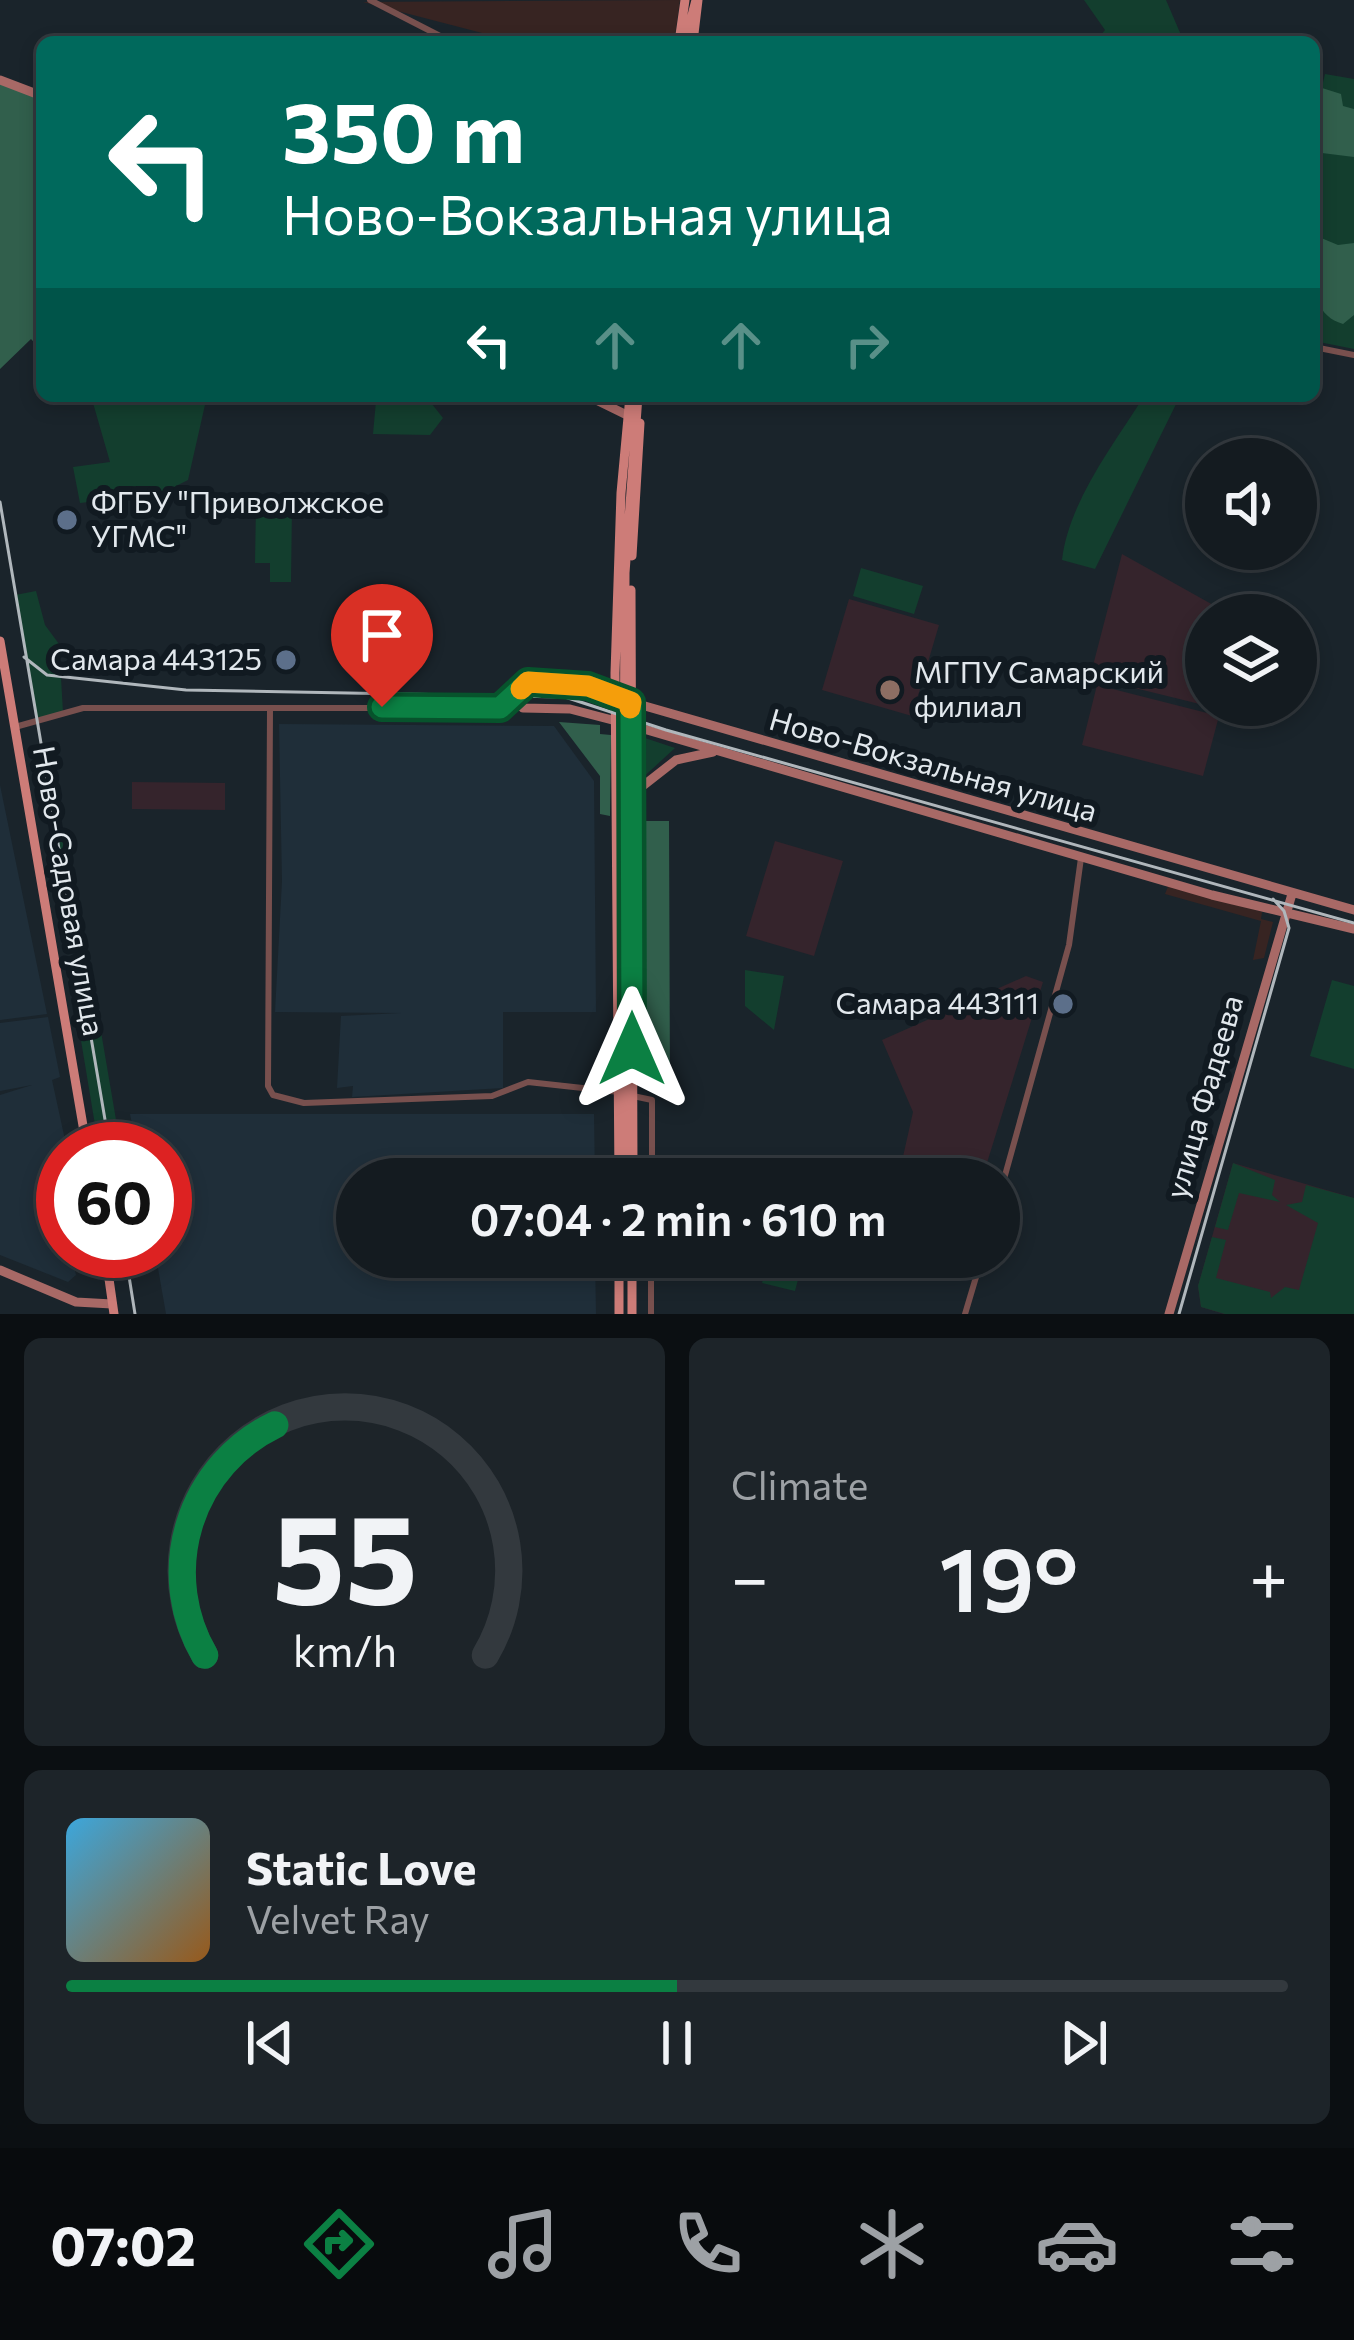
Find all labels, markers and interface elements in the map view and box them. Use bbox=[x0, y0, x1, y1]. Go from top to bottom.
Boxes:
text: 350 m bbox=[282, 78, 525, 180]
icon: left bbox=[84, 84, 240, 240]
text: Ново-Вокзальная улица bbox=[282, 180, 893, 246]
icon: left bbox=[456, 312, 522, 378]
icon: ahead bbox=[582, 312, 648, 378]
icon: ahead bbox=[708, 312, 774, 378]
icon: right bbox=[834, 312, 900, 378]
map controls bbox=[1185, 438, 1317, 726]
button: sound bbox=[1185, 438, 1317, 570]
place label: ФГБУ "Приволжское УГМС" bbox=[91, 482, 384, 553]
marker: ФГБУ "Приволжское УГМС" bbox=[54, 507, 80, 533]
pin bbox=[331, 584, 433, 707]
button: layers bbox=[1185, 594, 1317, 726]
icon: arrive bbox=[349, 602, 415, 668]
place label: Самара 443125 bbox=[50, 639, 262, 676]
marker: Самара 443125 bbox=[273, 647, 299, 673]
place label: МГПУ Самарский филиал bbox=[914, 652, 1164, 723]
marker: МГПУ Самарский филиал bbox=[877, 677, 903, 703]
street label: Ново-Вокзальная улица bbox=[766, 699, 1102, 828]
street label: Ново-Садовая улица bbox=[27, 743, 114, 1038]
place label: Самара 443111 bbox=[836, 983, 1039, 1020]
position arrow bbox=[569, 986, 695, 1112]
street label: улица Фадеева bbox=[1156, 990, 1249, 1202]
marker: Самара 443111 bbox=[1050, 991, 1076, 1017]
speed limit sign: 60 bbox=[36, 1122, 192, 1278]
text: 07:04 · 2 min · 610 m bbox=[470, 1190, 886, 1245]
text: Climate bbox=[731, 1460, 868, 1508]
text: 55 bbox=[272, 1477, 417, 1630]
text: 19° bbox=[939, 1520, 1078, 1631]
text: − bbox=[731, 1535, 769, 1616]
text: + bbox=[1249, 1535, 1288, 1616]
text: km/h bbox=[292, 1623, 397, 1676]
text: Static Love bbox=[246, 1839, 476, 1894]
text: Velvet Ray bbox=[246, 1894, 430, 1942]
icon: previous bbox=[237, 2010, 303, 2076]
icon: pause bbox=[644, 2010, 710, 2076]
icon: next bbox=[1051, 2010, 1117, 2076]
icon: directions bbox=[297, 2202, 381, 2286]
icon: music bbox=[481, 2202, 565, 2286]
icon: phone bbox=[666, 2202, 750, 2286]
icon: climate bbox=[850, 2202, 934, 2286]
icon: car bbox=[1035, 2202, 1119, 2286]
icon: filters bbox=[1220, 2202, 1304, 2286]
text: 07:02 bbox=[50, 2211, 196, 2277]

